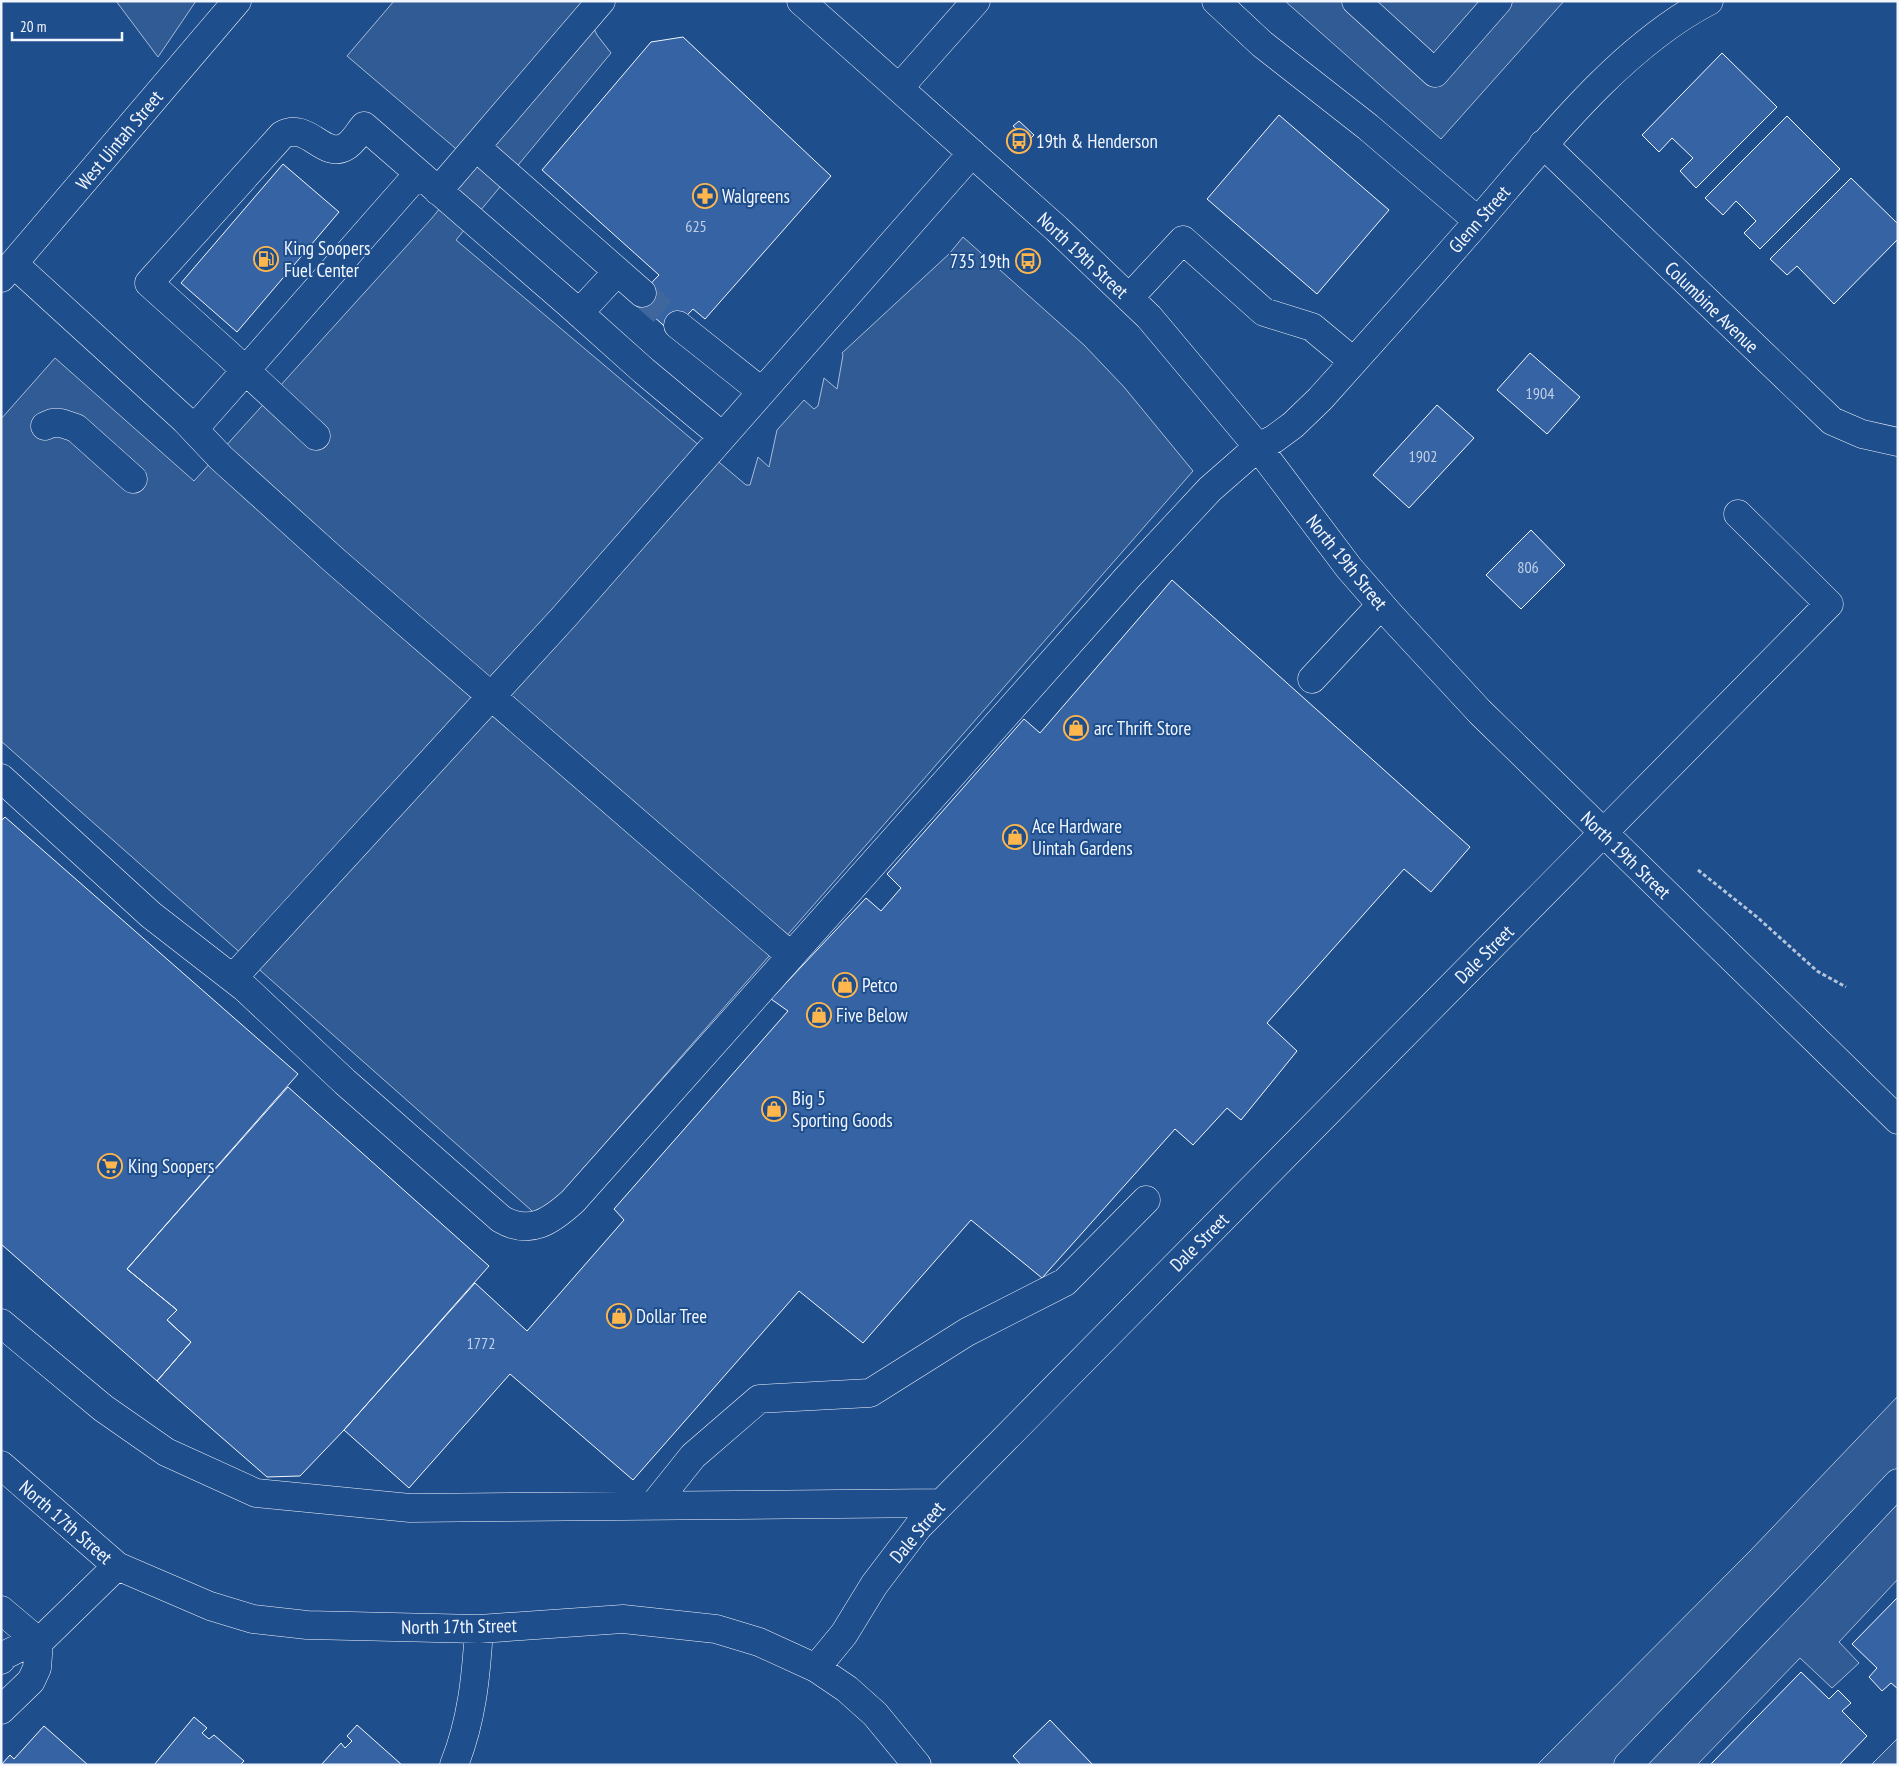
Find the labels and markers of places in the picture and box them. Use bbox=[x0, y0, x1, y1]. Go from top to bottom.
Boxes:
bus stop icon: 19th & Henderson bbox=[1006, 128, 1032, 154]
place label: 19th & Henderson bbox=[1036, 129, 1158, 153]
pharmacy icon: Walgreens bbox=[692, 183, 718, 209]
place label: Walgreens bbox=[722, 184, 790, 208]
place label: King Soopers Fuel Center bbox=[284, 236, 370, 282]
fuel station icon: King Soopers Fuel Center bbox=[253, 246, 279, 272]
bus stop icon: 735 19th bbox=[1015, 248, 1041, 274]
place label: 735 19th bbox=[950, 249, 1010, 273]
shop icon: arc Thrift Store bbox=[1063, 715, 1089, 741]
place label: arc Thrift Store bbox=[1094, 716, 1191, 740]
place label: Ace Hardware Uintah Gardens bbox=[1032, 814, 1133, 860]
shop icon: Ace Hardware Uintah Gardens bbox=[1002, 824, 1028, 850]
shop icon: Petco bbox=[832, 972, 858, 998]
place label: Petco bbox=[862, 973, 898, 997]
shop icon: Five Below bbox=[806, 1002, 832, 1028]
place label: Five Below bbox=[836, 1003, 908, 1027]
place label: Big 5 Sporting Goods bbox=[792, 1086, 893, 1132]
shop icon: Big 5 Sporting Goods bbox=[761, 1096, 787, 1122]
supermarket icon: King Soopers bbox=[97, 1153, 123, 1179]
place label: King Soopers bbox=[128, 1154, 214, 1178]
shop icon: Dollar Tree bbox=[606, 1303, 632, 1329]
place label: Dollar Tree bbox=[636, 1304, 707, 1328]

